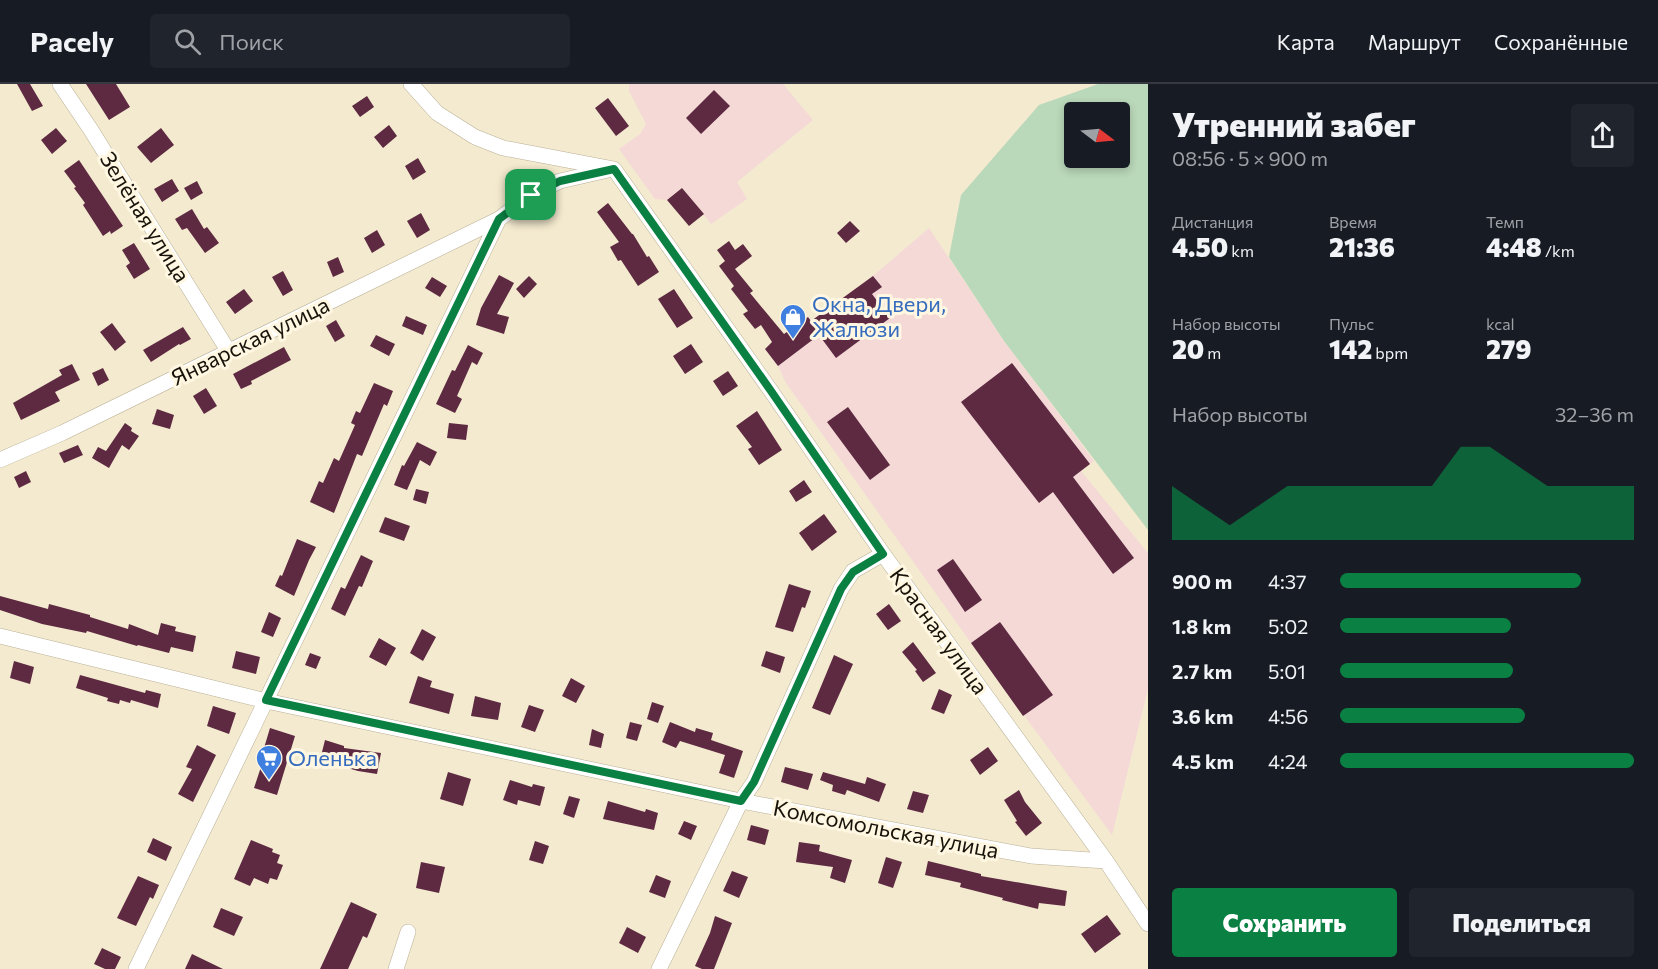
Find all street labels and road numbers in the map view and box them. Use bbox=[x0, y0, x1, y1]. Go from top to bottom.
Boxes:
street label: Зелёная улица bbox=[95, 147, 196, 287]
street label: Январская улица bbox=[166, 290, 334, 391]
street label: Красная улица bbox=[884, 562, 994, 699]
street label: Комсомольская улица bbox=[771, 793, 1001, 864]

